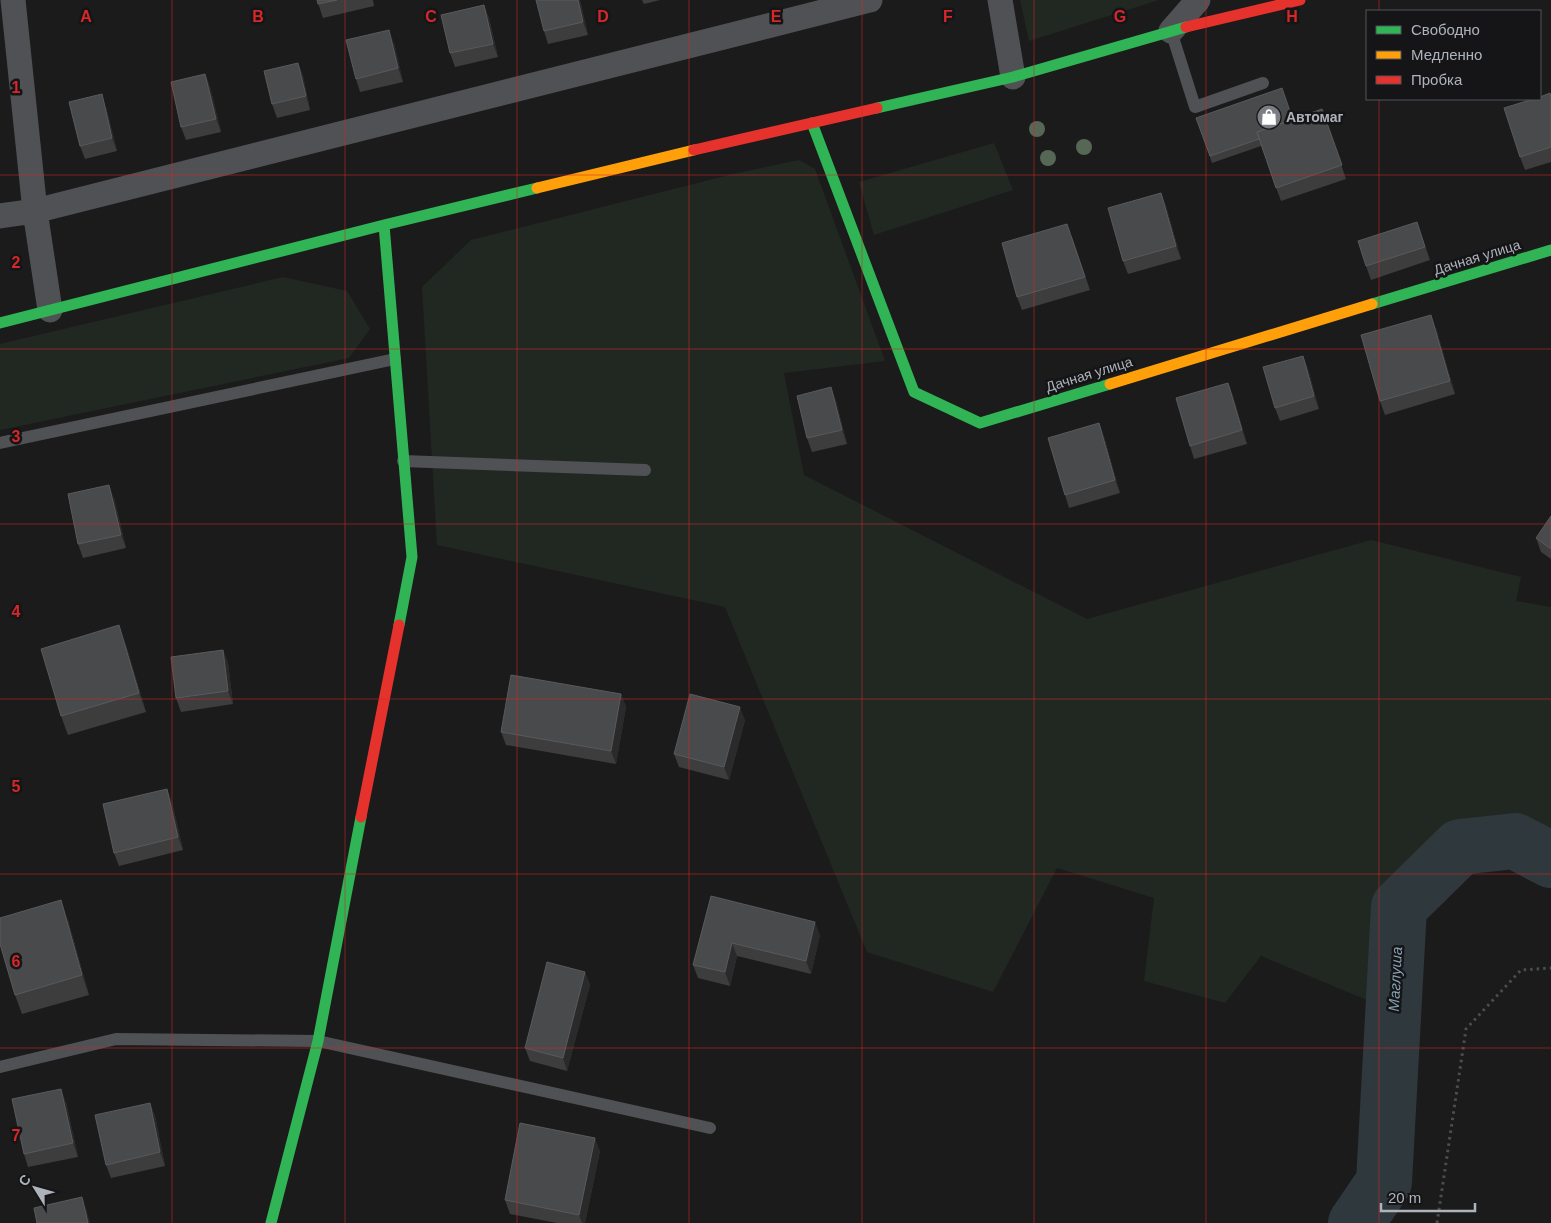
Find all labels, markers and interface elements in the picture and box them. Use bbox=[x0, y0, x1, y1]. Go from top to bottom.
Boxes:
text: A bbox=[80, 8, 92, 25]
text: B bbox=[252, 8, 264, 25]
text: C bbox=[425, 8, 437, 25]
text: D bbox=[597, 8, 609, 25]
text: E bbox=[771, 8, 782, 25]
text: F bbox=[943, 8, 953, 25]
text: G bbox=[1114, 8, 1126, 25]
text: H bbox=[1286, 8, 1298, 25]
legend bbox=[1366, 10, 1541, 100]
text: Свободно bbox=[1411, 21, 1480, 38]
text: Медленно bbox=[1411, 46, 1482, 63]
text: Пробка bbox=[1411, 71, 1463, 88]
text: 1 bbox=[12, 79, 21, 96]
shop icon: Автомаг bbox=[1256, 104, 1282, 130]
place label: Автомаг bbox=[1286, 109, 1344, 125]
street label: Дачная улица bbox=[1432, 236, 1522, 278]
text: 2 bbox=[12, 254, 21, 271]
street label: Дачная улица bbox=[1044, 353, 1134, 395]
text: 3 bbox=[12, 428, 21, 445]
text: 4 bbox=[12, 603, 21, 620]
text: 5 bbox=[12, 778, 21, 795]
water label: Маглуша bbox=[1385, 946, 1405, 1012]
text: 6 bbox=[12, 953, 21, 970]
text: 7 bbox=[12, 1127, 21, 1144]
north arrow bbox=[10, 1163, 60, 1213]
text: С bbox=[15, 1171, 34, 1189]
scale bar bbox=[1381, 1180, 1475, 1212]
text: 20 m bbox=[1388, 1189, 1421, 1206]

